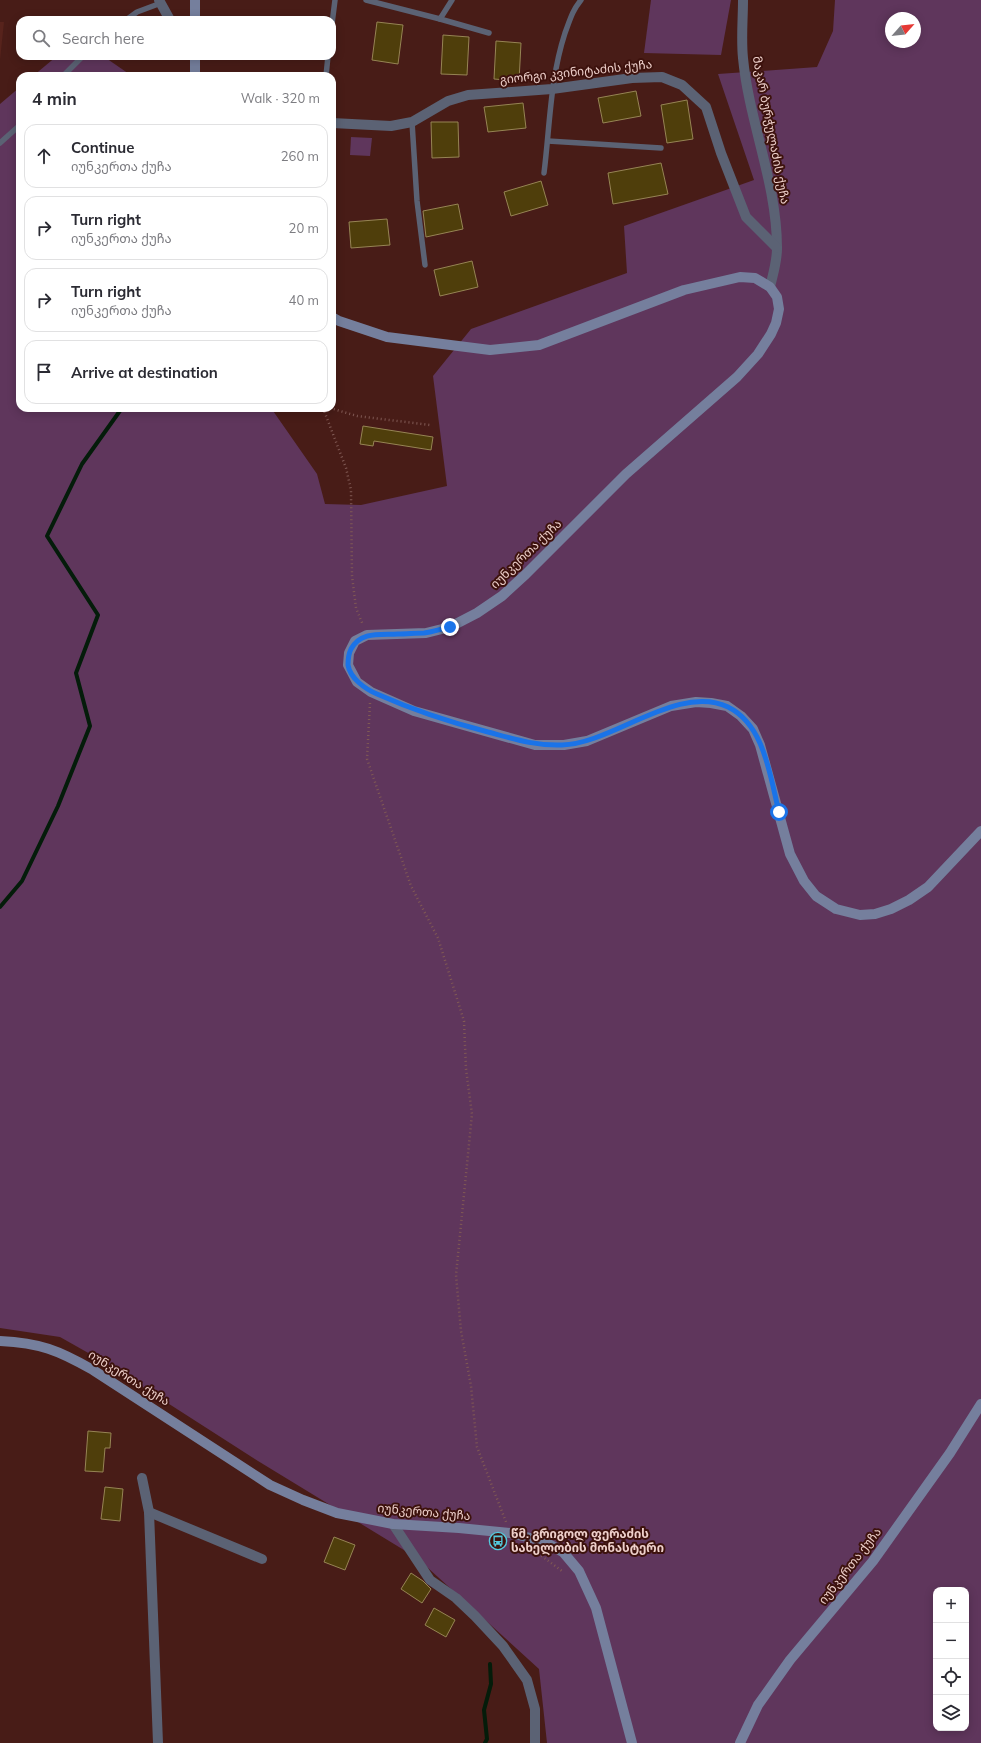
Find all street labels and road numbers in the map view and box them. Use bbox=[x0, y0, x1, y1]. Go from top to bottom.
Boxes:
street label: მაკარ ბურჭულაძის ქუჩა bbox=[749, 55, 793, 205]
street label: გიორგი კვინიტაძის ქუჩა bbox=[499, 56, 653, 87]
street label: იუნკერთა ქუჩა bbox=[487, 516, 564, 591]
street label: იუნკერთა ქუჩა bbox=[86, 1347, 173, 1409]
street label: იუნკერთა ქუჩა bbox=[377, 1500, 471, 1523]
street label: იუნკერთა ქუჩა bbox=[815, 1524, 884, 1607]

